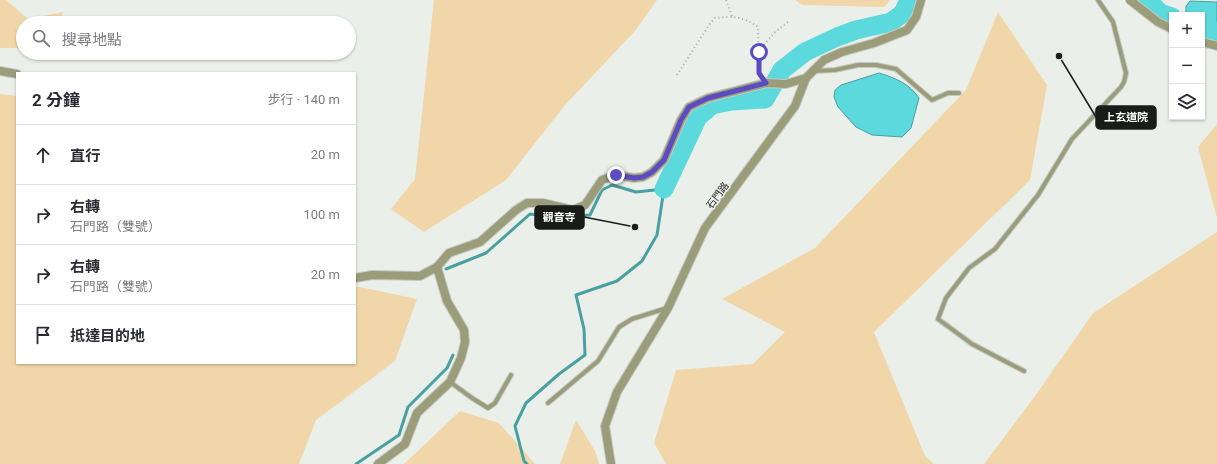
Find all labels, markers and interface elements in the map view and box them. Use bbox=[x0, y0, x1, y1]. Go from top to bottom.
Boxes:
map controls bbox=[1169, 12, 1205, 120]
button: + bbox=[1169, 12, 1205, 48]
search box bbox=[16, 16, 356, 60]
icon: search bbox=[30, 27, 52, 49]
text: 搜尋地點 bbox=[62, 31, 122, 49]
route start bbox=[750, 43, 768, 61]
button: − bbox=[1169, 48, 1205, 84]
button: layers bbox=[1169, 84, 1205, 120]
text: 2 分鐘 bbox=[32, 90, 80, 110]
text: 步行 · 140 m bbox=[268, 92, 340, 107]
callout: 上玄道院 bbox=[1096, 106, 1156, 129]
text: 上玄道院 bbox=[1104, 111, 1148, 124]
icon: ahead bbox=[32, 144, 54, 166]
text: 直行 bbox=[70, 147, 100, 165]
text: 20 m bbox=[311, 147, 340, 162]
route end bbox=[607, 166, 625, 184]
street label: 石門路 bbox=[704, 180, 731, 211]
text: 右轉 bbox=[70, 198, 100, 216]
icon: right bbox=[32, 204, 54, 226]
callout: 觀音寺 bbox=[535, 206, 584, 229]
text: 100 m bbox=[303, 207, 340, 222]
text: 觀音寺 bbox=[543, 211, 576, 224]
text: 石門路（雙號） bbox=[70, 219, 161, 234]
text: 右轉 bbox=[70, 258, 100, 276]
icon: right bbox=[32, 264, 54, 286]
text: 20 m bbox=[311, 267, 340, 282]
text: 石門路（雙號） bbox=[70, 279, 161, 294]
icon: arrive bbox=[32, 324, 54, 346]
text: 抵達目的地 bbox=[70, 327, 145, 345]

